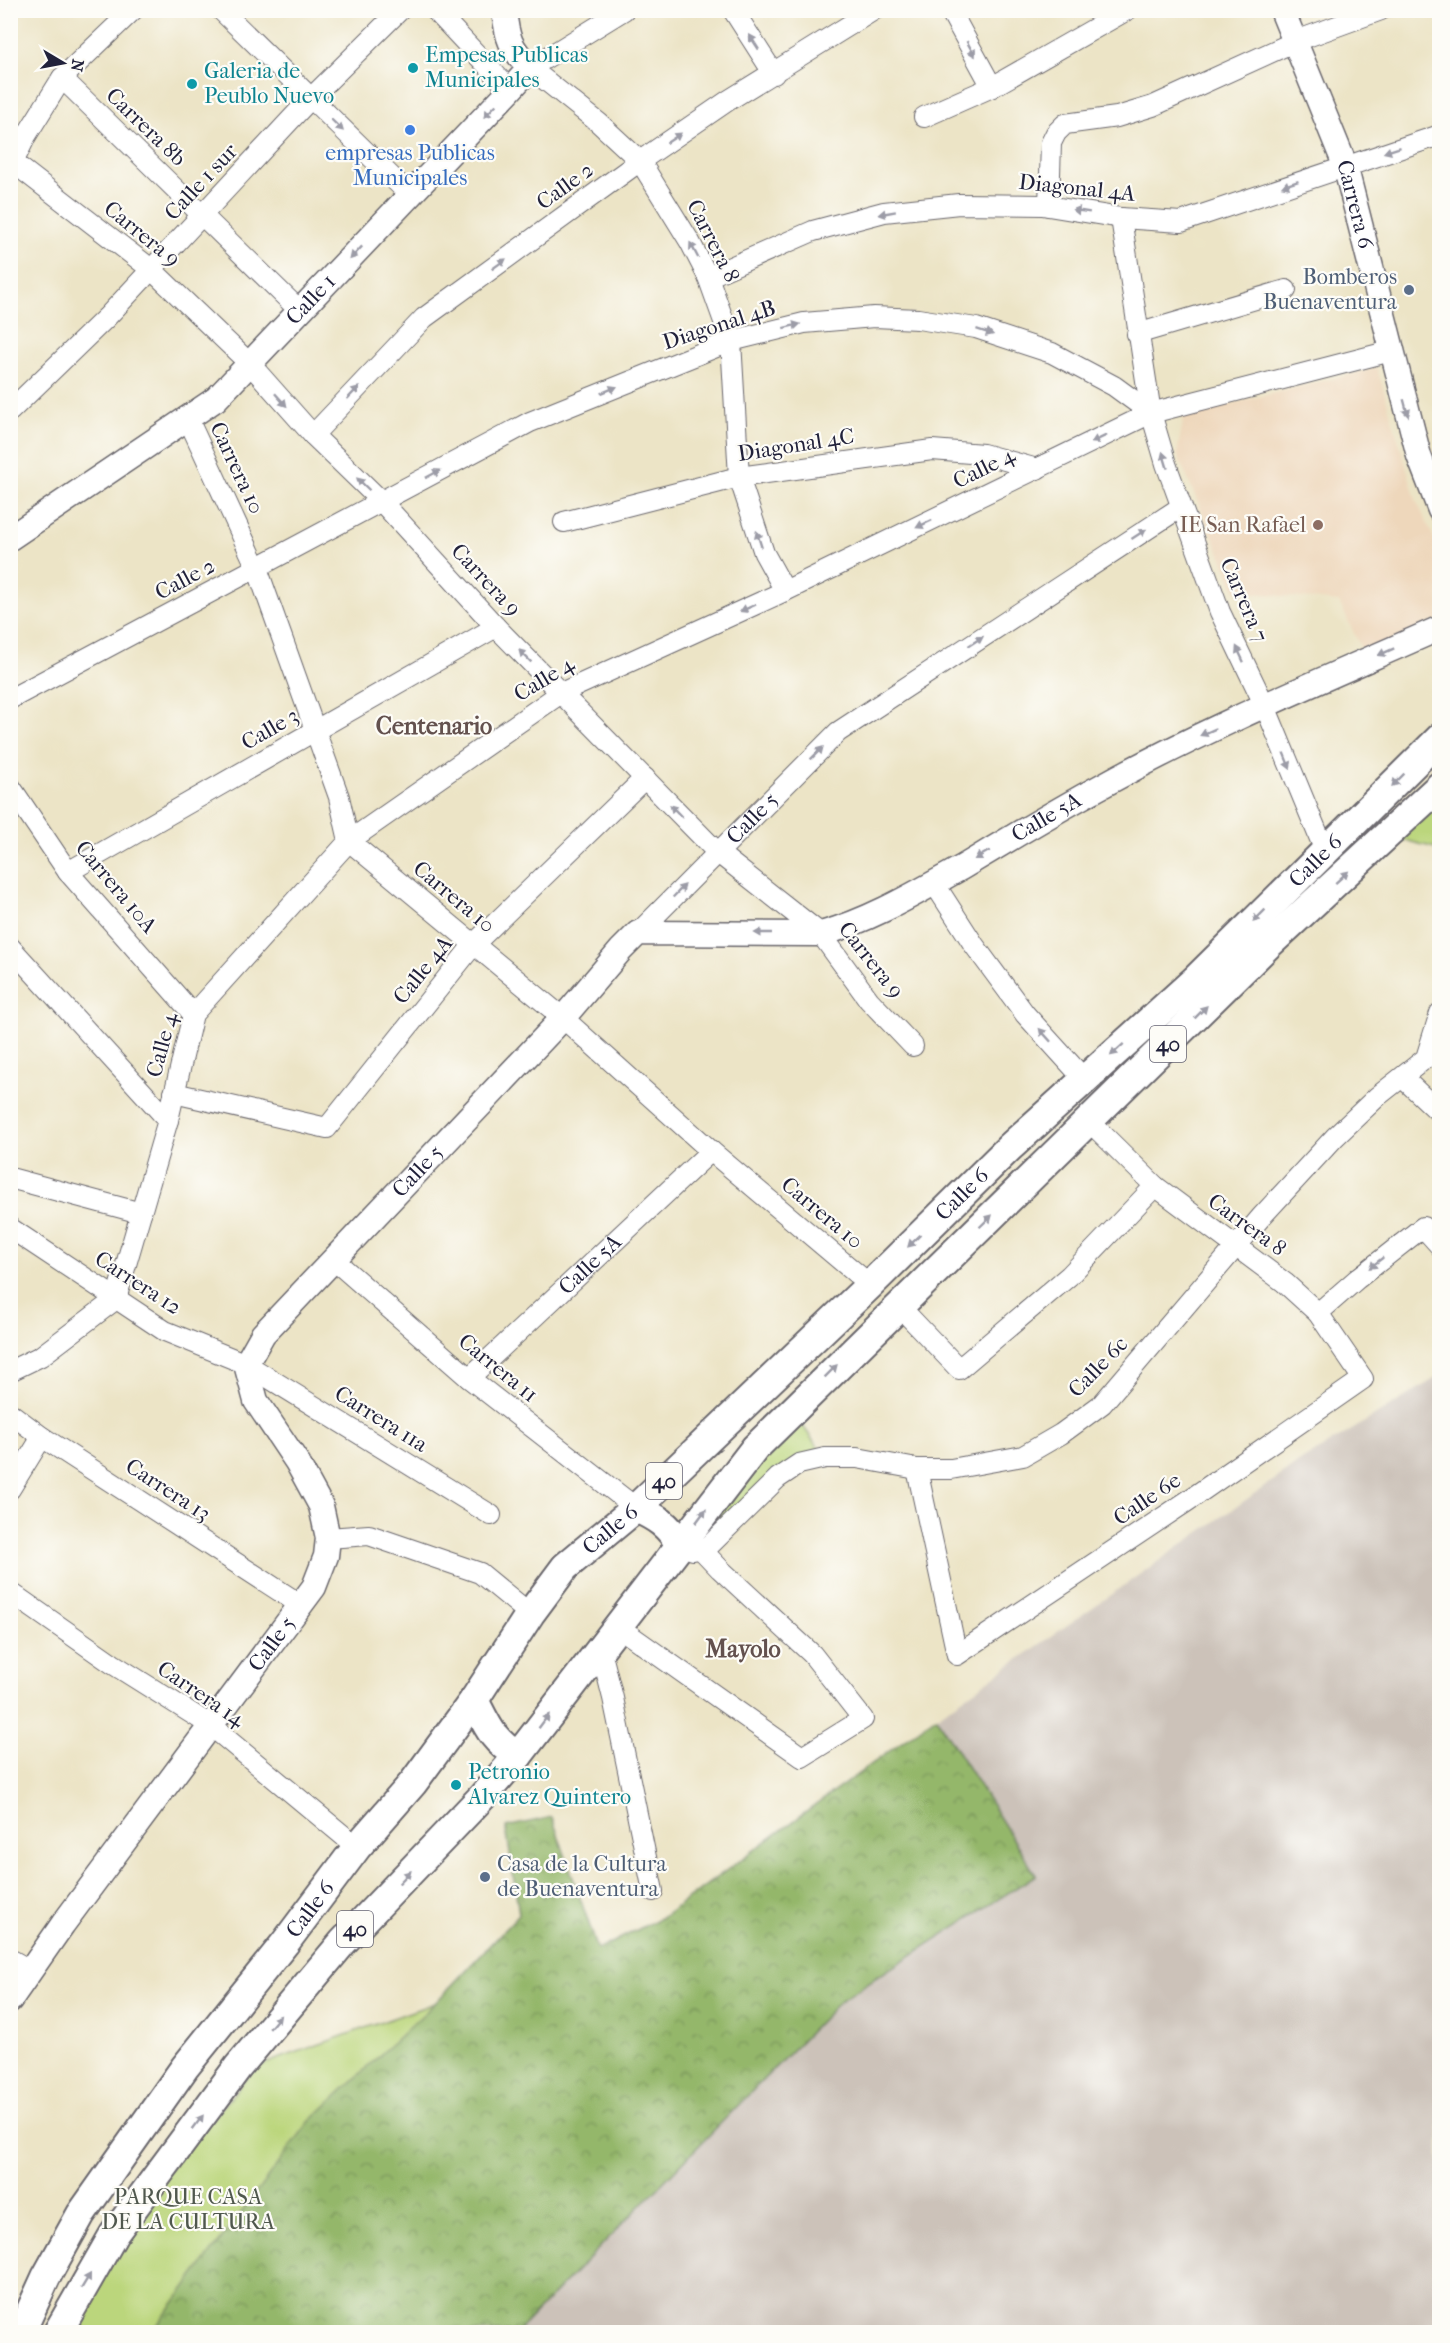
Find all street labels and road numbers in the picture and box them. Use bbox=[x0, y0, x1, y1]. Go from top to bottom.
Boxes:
street label: Carrera 8b bbox=[101, 82, 191, 172]
street label: Calle 1 sur bbox=[159, 138, 243, 226]
street label: Calle 2 bbox=[532, 157, 598, 215]
street label: Carrera 6 bbox=[1331, 157, 1379, 252]
street label: Diagonal 4A bbox=[1017, 169, 1137, 207]
street label: Carrera 8 bbox=[681, 195, 745, 287]
street label: Carrera 9 bbox=[99, 196, 185, 272]
street label: Calle 1 bbox=[281, 269, 341, 330]
street label: Diagonal 4B bbox=[659, 295, 779, 355]
street label: Carrera 10 bbox=[204, 418, 270, 518]
street label: Diagonal 4C bbox=[736, 423, 856, 467]
street label: Calle 4 bbox=[949, 442, 1020, 494]
street label: Carrera 9 bbox=[446, 538, 526, 622]
street label: Calle 2 bbox=[151, 553, 219, 605]
street label: Carrera 7 bbox=[1215, 554, 1273, 646]
street label: Calle 4 bbox=[509, 650, 580, 707]
street label: Calle 3 bbox=[237, 702, 303, 756]
street label: Calle 5 bbox=[721, 787, 783, 849]
street label: Calle 5A bbox=[1007, 787, 1087, 848]
street label: Calle 6 bbox=[1283, 829, 1348, 893]
street label: Carrera 10A bbox=[70, 835, 163, 939]
street label: Carrera 10 bbox=[408, 855, 500, 939]
street label: Carrera 9 bbox=[833, 916, 909, 1004]
street label: Calle 4A bbox=[388, 930, 459, 1009]
street label: Calle 4 bbox=[141, 1009, 183, 1080]
road number: 40 bbox=[1150, 1026, 1186, 1062]
street label: Calle 5 bbox=[387, 1140, 448, 1203]
street label: Calle 6 bbox=[930, 1162, 994, 1226]
street label: Carrera 10 bbox=[776, 1171, 868, 1255]
street label: Carrera 8 bbox=[1203, 1188, 1291, 1262]
street label: Calle 5A bbox=[553, 1228, 627, 1300]
street label: Carrera 12 bbox=[90, 1245, 186, 1321]
street label: Carrera 11 bbox=[453, 1328, 543, 1408]
street label: Calle 6c bbox=[1063, 1331, 1133, 1403]
street label: Carrera 11a bbox=[330, 1380, 433, 1458]
street label: Carrera 13 bbox=[121, 1453, 215, 1527]
road number: 40 bbox=[646, 1463, 682, 1499]
street label: Calle 6e bbox=[1108, 1467, 1186, 1531]
street label: Calle 6 bbox=[577, 1499, 643, 1560]
street label: Calle 5 bbox=[243, 1611, 301, 1677]
street label: Carrera 14 bbox=[152, 1655, 250, 1733]
street label: Calle 6 bbox=[281, 1876, 340, 1943]
road number: 40 bbox=[337, 1911, 373, 1947]

